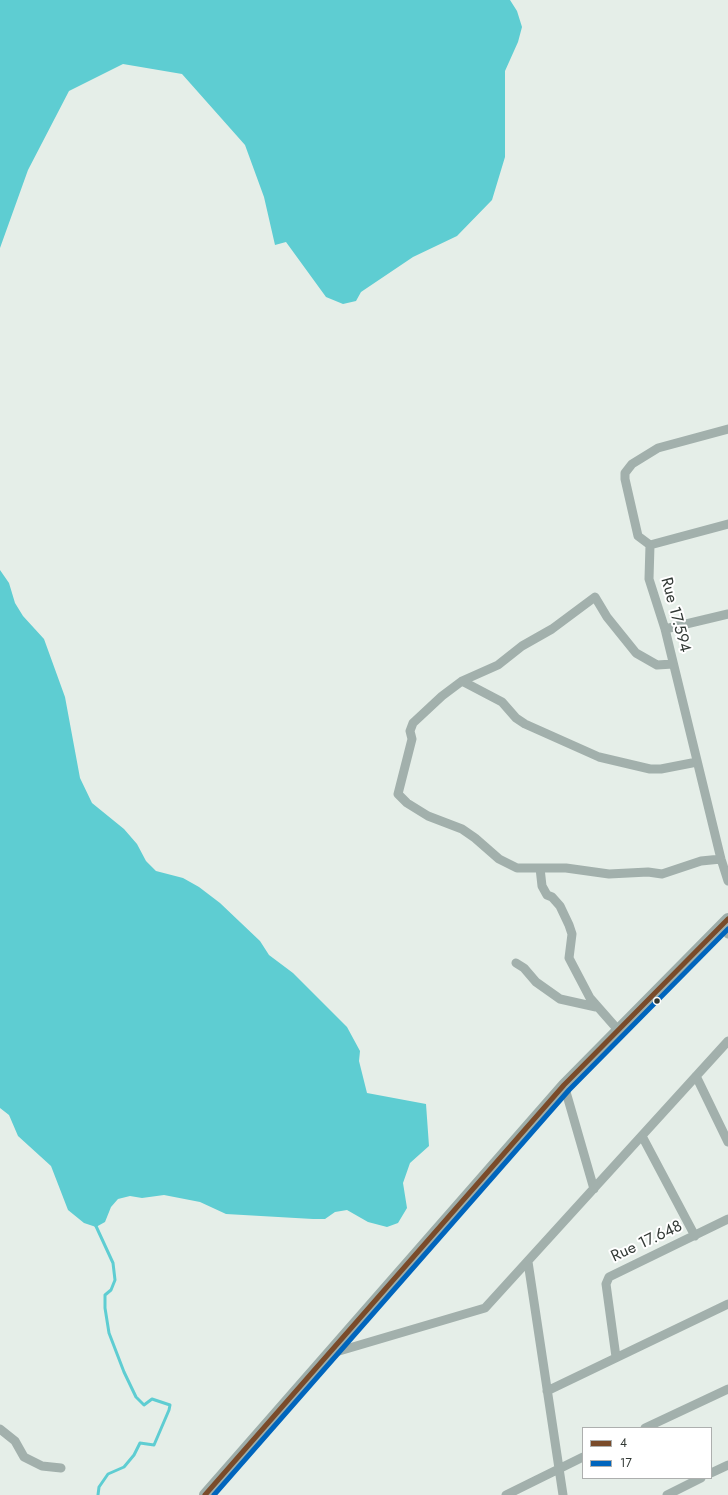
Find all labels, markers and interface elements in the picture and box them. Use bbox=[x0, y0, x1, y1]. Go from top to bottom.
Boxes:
street label: Rue 17.594 bbox=[656, 575, 694, 655]
unlabelled marker bbox=[652, 996, 662, 1006]
street label: Rue 17.648 bbox=[608, 1217, 686, 1267]
legend bbox=[582, 1427, 712, 1479]
text: 4 bbox=[620, 1434, 627, 1452]
text: 17 bbox=[620, 1454, 632, 1472]

